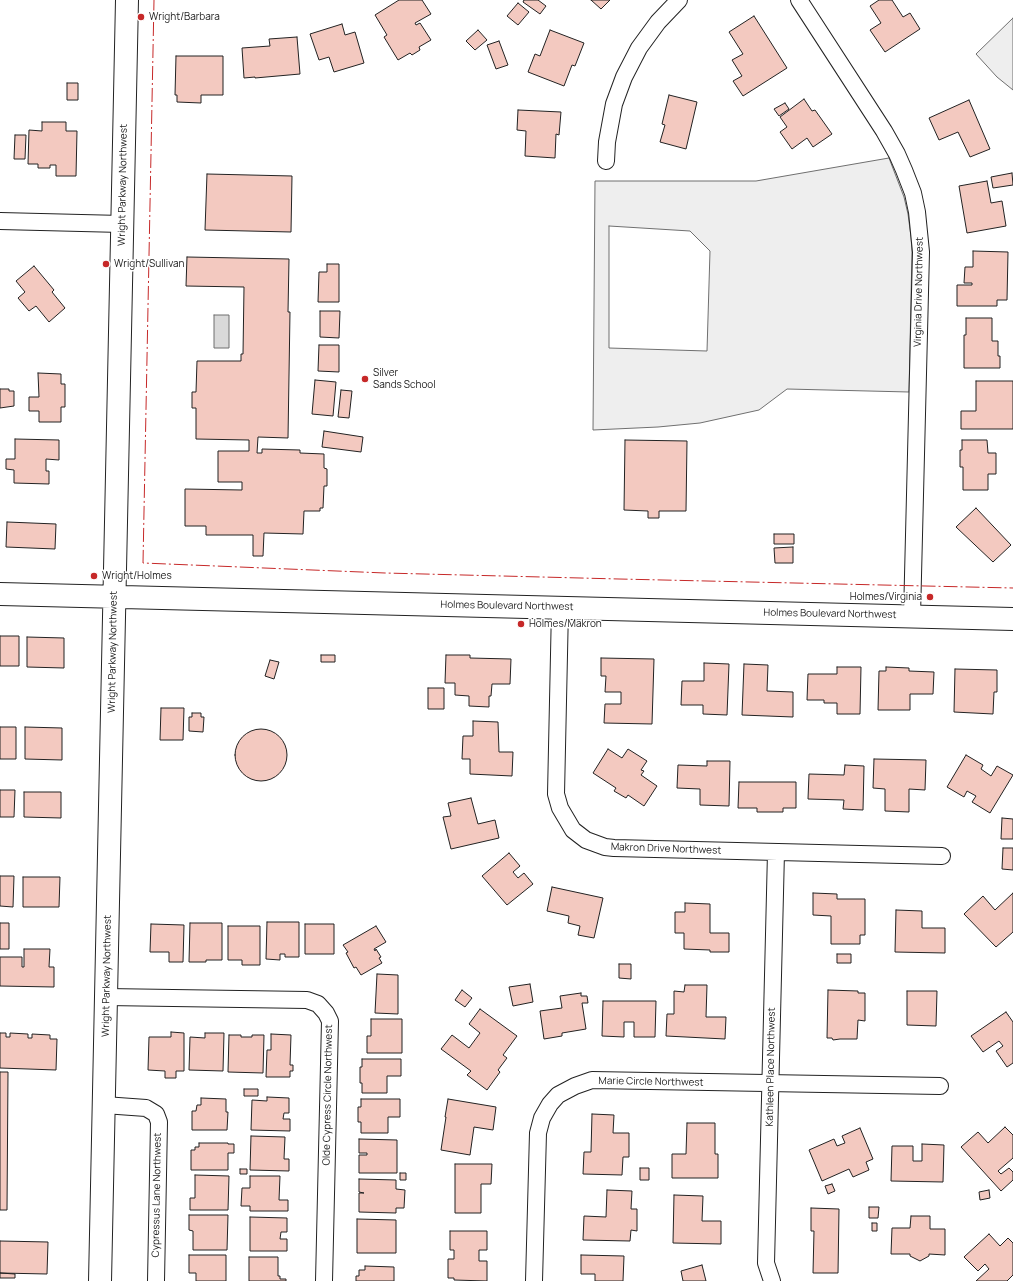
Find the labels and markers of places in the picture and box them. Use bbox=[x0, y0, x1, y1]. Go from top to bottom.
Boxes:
place label: Wright/Barbara bbox=[149, 11, 220, 23]
marker: Wright/Barbara bbox=[136, 12, 146, 22]
place label: Wright/Sullivan bbox=[114, 258, 184, 270]
marker: Wright/Sullivan bbox=[101, 259, 111, 269]
place label: Silver Sands School bbox=[373, 367, 436, 390]
marker: Silver Sands School bbox=[360, 374, 370, 384]
place label: Wright/Holmes bbox=[102, 570, 172, 582]
marker: Wright/Holmes bbox=[89, 571, 99, 581]
place label: Holmes/Virginia bbox=[850, 591, 922, 603]
marker: Holmes/Virginia bbox=[925, 592, 935, 602]
place label: Holmes/Makron bbox=[529, 618, 602, 630]
marker: Holmes/Makron bbox=[516, 619, 526, 629]

